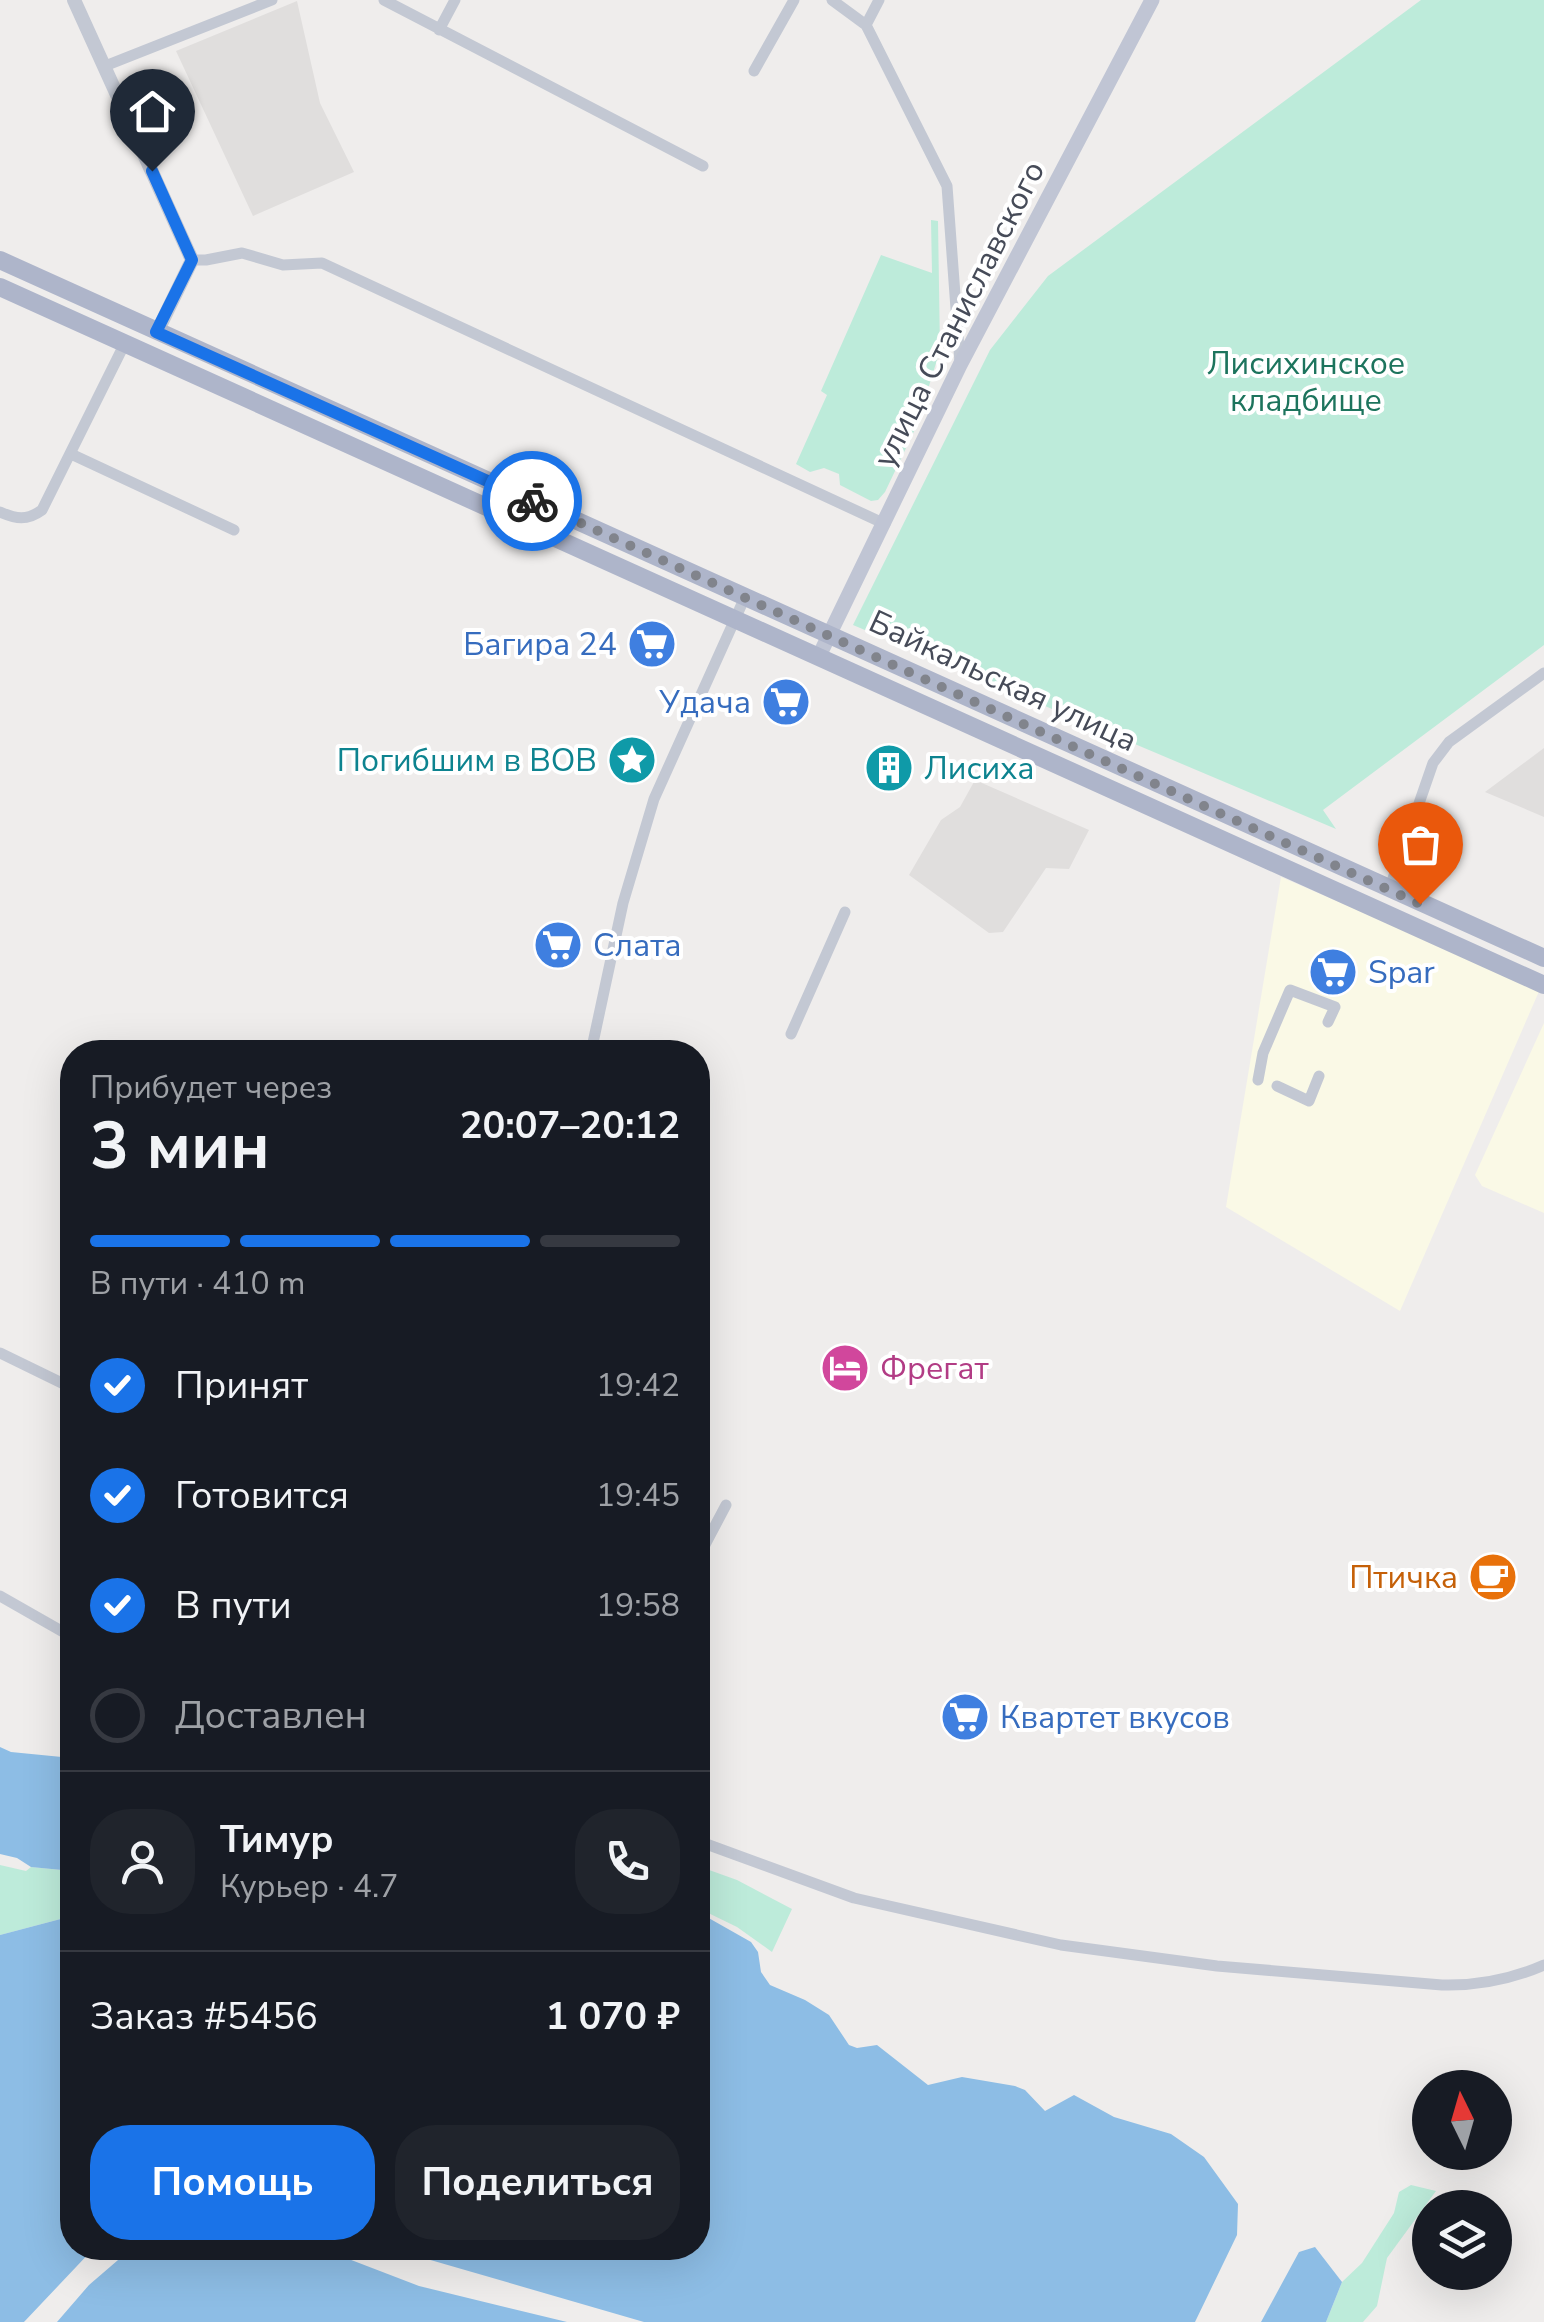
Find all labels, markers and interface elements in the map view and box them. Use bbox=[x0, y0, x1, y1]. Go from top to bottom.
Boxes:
pin bbox=[110, 69, 195, 172]
icon: home bbox=[125, 84, 180, 139]
street label: улица Станиславского bbox=[863, 154, 1055, 474]
park label: Лисихинское кладбище bbox=[1207, 342, 1405, 422]
courier bbox=[482, 451, 582, 551]
icon: bike bbox=[505, 474, 560, 529]
street label: Байкальская улица bbox=[862, 600, 1144, 762]
supermarket icon: Багира 24 bbox=[626, 618, 678, 670]
place label: Багира 24 bbox=[463, 623, 617, 666]
supermarket icon: Удача bbox=[760, 676, 812, 728]
place label: Удача bbox=[658, 681, 751, 724]
place icon: Погибшим в ВОВ bbox=[606, 734, 658, 786]
place label: Погибшим в ВОВ bbox=[337, 739, 597, 782]
building icon: Лисиха bbox=[863, 742, 915, 794]
place label: Лисиха bbox=[924, 747, 1034, 790]
pin bbox=[1378, 802, 1463, 905]
icon: bag bbox=[1393, 817, 1448, 872]
supermarket icon: Слата bbox=[532, 919, 584, 971]
place label: Слата bbox=[593, 924, 682, 967]
supermarket icon: Spar bbox=[1307, 946, 1359, 998]
place label: Spar bbox=[1368, 951, 1435, 994]
text: Прибудет через bbox=[90, 1066, 332, 1109]
text: 20:07–20:12 bbox=[460, 1100, 680, 1151]
text: 3 мин bbox=[90, 1102, 270, 1191]
text: В пути · 410 m bbox=[90, 1262, 305, 1305]
hotel icon: Фрегат bbox=[819, 1342, 871, 1394]
place label: Фрегат bbox=[880, 1347, 990, 1390]
icon: check bbox=[90, 1358, 145, 1413]
text: Принят bbox=[175, 1360, 308, 1411]
text: 19:42 bbox=[596, 1364, 680, 1407]
icon: check bbox=[90, 1468, 145, 1523]
text: Готовится bbox=[175, 1470, 349, 1521]
text: 19:45 bbox=[596, 1474, 680, 1517]
cafe icon: Птичка bbox=[1467, 1551, 1519, 1603]
place label: Птичка bbox=[1349, 1556, 1458, 1599]
icon: check bbox=[90, 1578, 145, 1633]
text: В пути bbox=[175, 1580, 292, 1631]
text: 19:58 bbox=[596, 1584, 680, 1627]
text: Доставлен bbox=[175, 1690, 367, 1741]
supermarket icon: Квартет вкусов bbox=[939, 1691, 991, 1743]
place label: Квартет вкусов bbox=[1000, 1696, 1230, 1739]
button: person bbox=[90, 1809, 195, 1914]
button: phone bbox=[575, 1809, 680, 1914]
text: Тимур bbox=[220, 1814, 333, 1865]
text: Курьер · 4.7 bbox=[220, 1865, 398, 1908]
text: Заказ #5456 bbox=[90, 1991, 318, 2042]
text: 1 070 ₽ bbox=[545, 1991, 680, 2042]
north arrow bbox=[1412, 2070, 1512, 2170]
map controls bbox=[1412, 2070, 1512, 2290]
button: Помощь bbox=[90, 2125, 375, 2240]
button: Поделиться bbox=[395, 2125, 680, 2240]
button: layers bbox=[1412, 2190, 1512, 2290]

